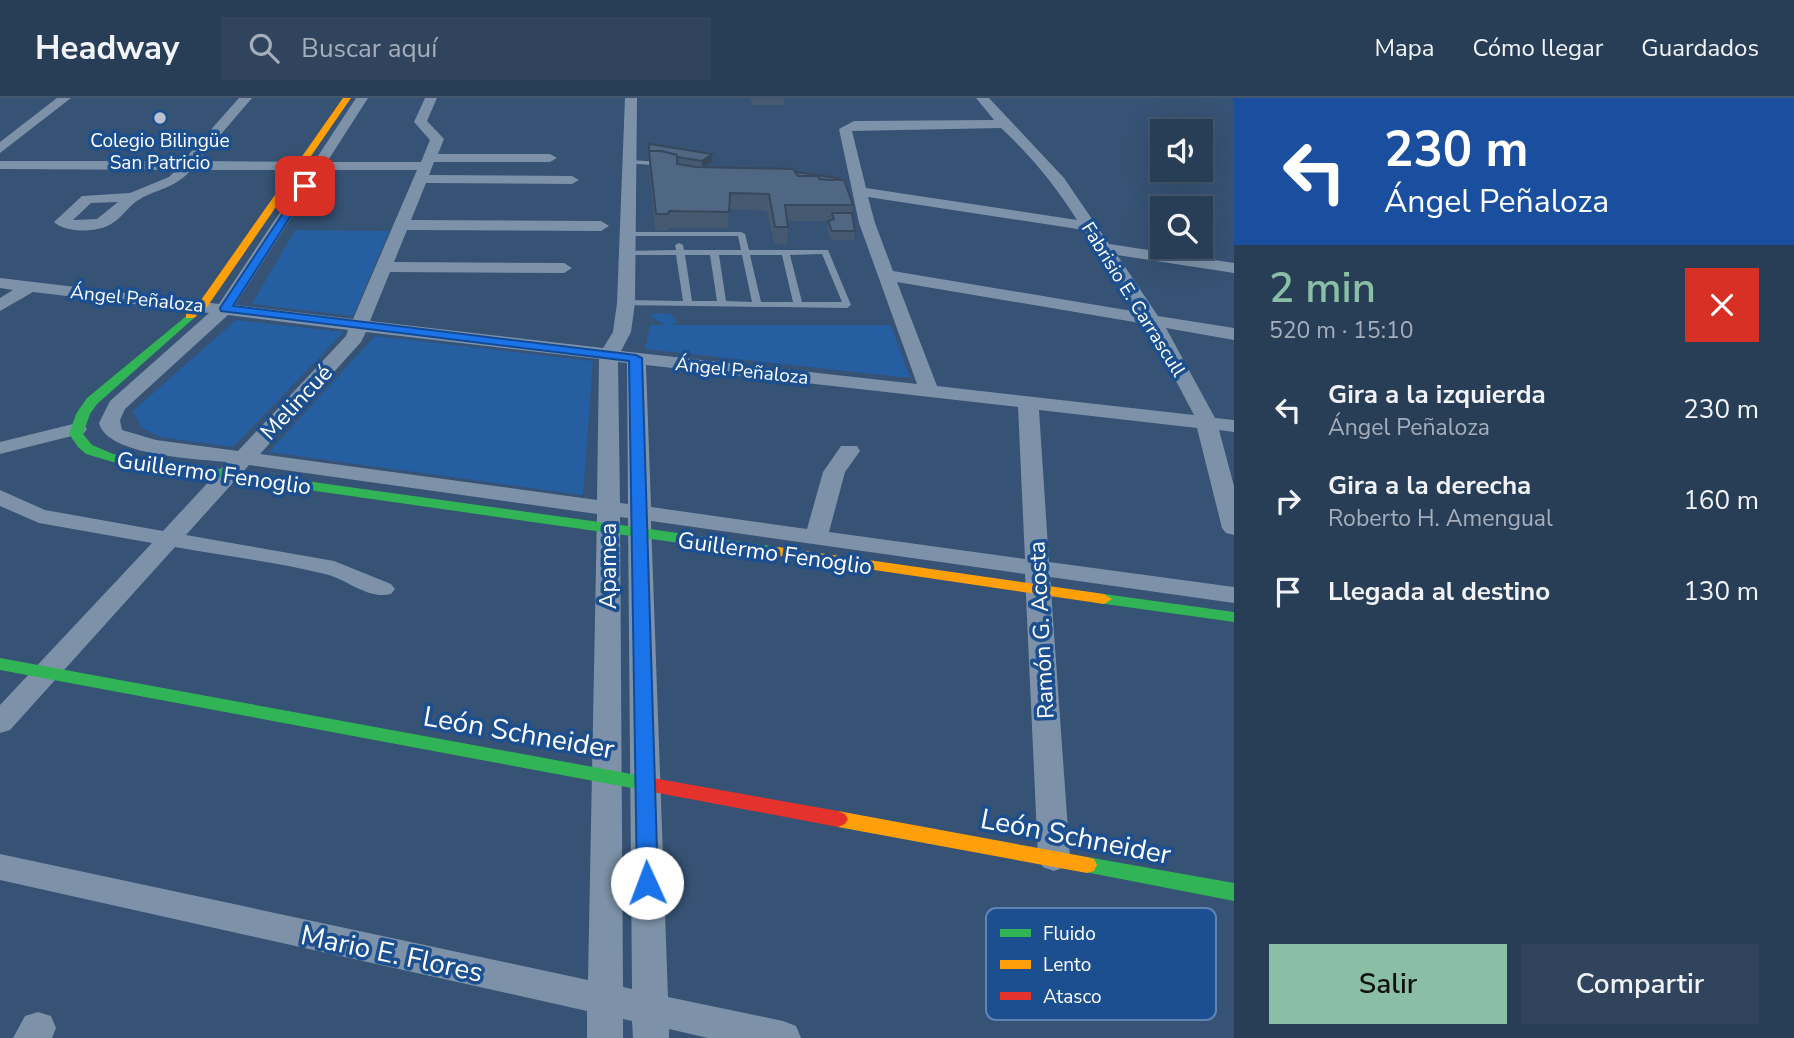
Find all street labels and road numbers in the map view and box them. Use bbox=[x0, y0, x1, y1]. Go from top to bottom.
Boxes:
street label: Fabrisio E. Carrascull bbox=[1075, 217, 1191, 382]
street label: Ángel Peñaloza bbox=[69, 279, 205, 319]
street label: Ángel Peñaloza bbox=[674, 351, 810, 391]
street label: Melincué bbox=[253, 358, 339, 447]
street label: Guillermo Fenoglio bbox=[115, 445, 313, 502]
street label: Apamea bbox=[593, 523, 624, 609]
street label: Guillermo Fenoglio bbox=[676, 525, 874, 582]
street label: Ramón G. Acosta bbox=[1021, 540, 1062, 720]
street label: León Schneider bbox=[420, 697, 617, 768]
street label: León Schneider bbox=[977, 800, 1174, 874]
street label: Mario E. Flores bbox=[297, 916, 486, 992]

